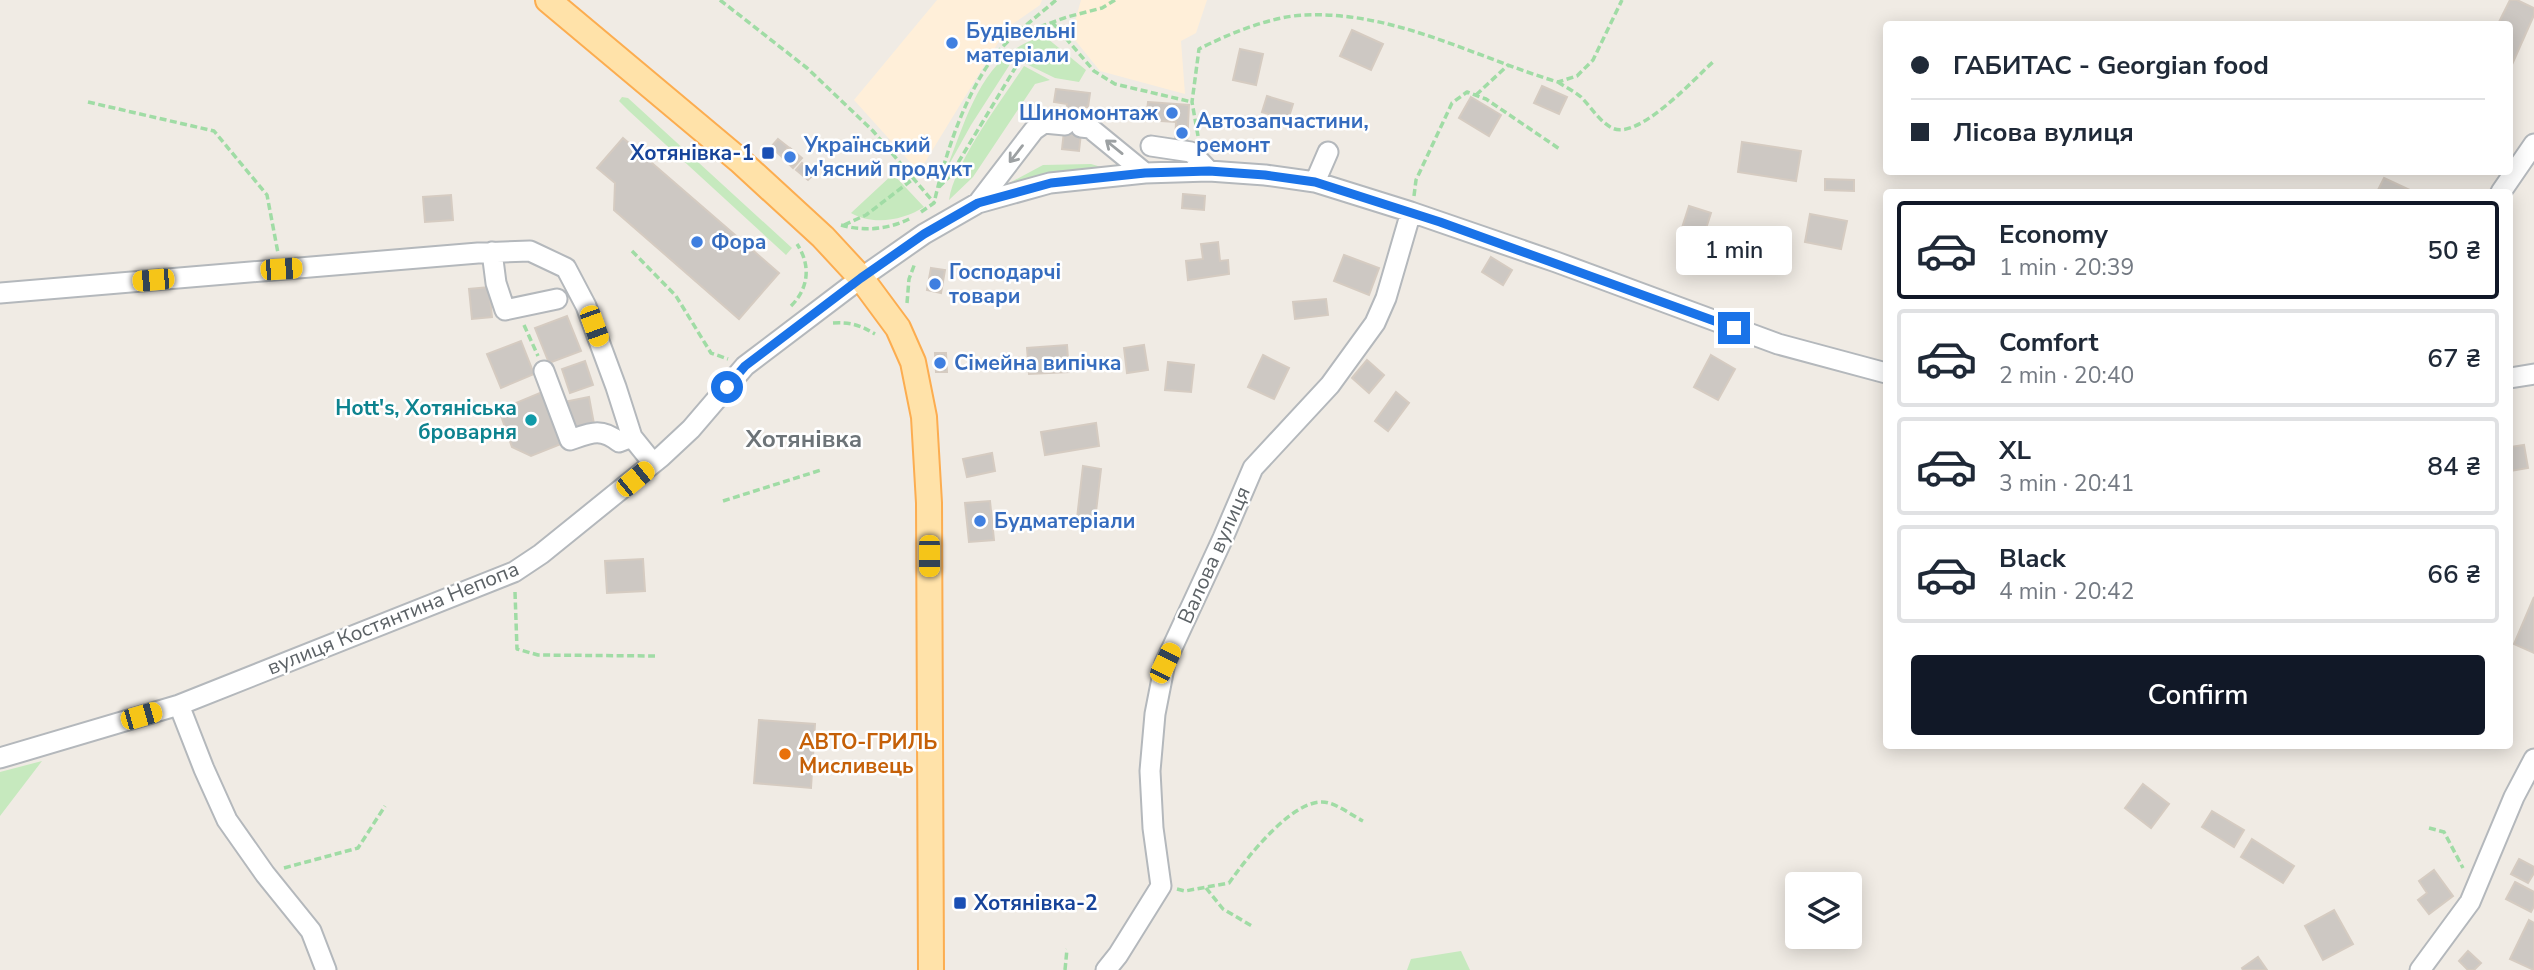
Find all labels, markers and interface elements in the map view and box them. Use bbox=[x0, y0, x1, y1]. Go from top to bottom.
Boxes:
place label: Будівельні матеріали bbox=[966, 17, 1076, 69]
marker: Будівельні матеріали bbox=[944, 35, 960, 51]
text: ГАБИТАС - Georgian food bbox=[1953, 48, 2269, 83]
place label: Шиномонтаж bbox=[1019, 99, 1159, 127]
marker: Шиномонтаж bbox=[1164, 105, 1180, 121]
place label: Автозапчастини, ремонт bbox=[1196, 107, 1369, 159]
text: Лісова вулиця bbox=[1953, 115, 2134, 150]
marker: Автозапчастини, ремонт bbox=[1174, 125, 1190, 141]
place label: Український м'ясний продукт bbox=[803, 131, 972, 183]
place label: Хотянівка-1 bbox=[629, 139, 754, 167]
one-way arrow bbox=[1106, 140, 1124, 155]
one-way arrow bbox=[1009, 144, 1024, 162]
marker: Хотянівка-1 bbox=[760, 145, 776, 161]
marker: Український м'ясний продукт bbox=[782, 149, 798, 165]
text: Economy bbox=[1999, 217, 2108, 252]
icon: car bbox=[1915, 219, 1978, 282]
callout: 1 min bbox=[1676, 226, 1792, 276]
place label: Фора bbox=[711, 228, 767, 256]
text: 50 ₴ bbox=[2427, 233, 2481, 268]
marker: Фора bbox=[689, 234, 705, 250]
text: 1 min bbox=[1705, 235, 1763, 266]
text: 1 min · 20:39 bbox=[1999, 252, 2134, 283]
car bbox=[260, 257, 303, 281]
place label: Господарчі товари bbox=[949, 258, 1061, 310]
car bbox=[132, 268, 175, 292]
marker: Господарчі товари bbox=[927, 276, 943, 292]
car bbox=[577, 303, 612, 349]
route end bbox=[1718, 312, 1750, 344]
text: Comfort bbox=[1999, 325, 2099, 360]
icon: car bbox=[1915, 327, 1978, 390]
text: 67 ₴ bbox=[2427, 341, 2481, 376]
place label: Сімейна випічка bbox=[954, 349, 1121, 377]
marker: Сімейна випічка bbox=[932, 355, 948, 371]
text: 2 min · 20:40 bbox=[1999, 360, 2134, 391]
route start bbox=[711, 371, 743, 403]
place label: Hott's, Хотяніська броварня bbox=[335, 394, 517, 446]
marker: Hott's, Хотяніська броварня bbox=[523, 412, 539, 428]
district label: Хотянівка bbox=[745, 423, 862, 455]
text: XL bbox=[1999, 433, 2031, 468]
icon: car bbox=[1915, 435, 1978, 498]
text: 84 ₴ bbox=[2427, 449, 2481, 484]
car bbox=[613, 458, 658, 500]
text: 3 min · 20:41 bbox=[1999, 468, 2134, 499]
street label: Валова вулиця bbox=[1171, 482, 1257, 628]
place label: Будматеріали bbox=[994, 507, 1135, 535]
marker: Будматеріали bbox=[972, 513, 988, 529]
car bbox=[919, 535, 940, 577]
text: Black bbox=[1999, 541, 2066, 576]
icon: car bbox=[1915, 543, 1978, 606]
street label: вулиця Костянтина Непопа bbox=[263, 555, 523, 681]
text: 66 ₴ bbox=[2427, 557, 2481, 592]
text: 4 min · 20:42 bbox=[1999, 576, 2134, 607]
car bbox=[1147, 640, 1184, 686]
button: Confirm bbox=[1911, 655, 2485, 735]
car bbox=[118, 700, 165, 732]
place label: АВТО-ГРИЛЬ Мисливець bbox=[799, 728, 937, 780]
marker: АВТО-ГРИЛЬ Мисливець bbox=[777, 746, 793, 762]
map controls bbox=[1785, 872, 1862, 949]
button: layers bbox=[1785, 872, 1862, 949]
place label: Хотянівка-2 bbox=[973, 889, 1098, 917]
marker: Хотянівка-2 bbox=[952, 895, 968, 911]

